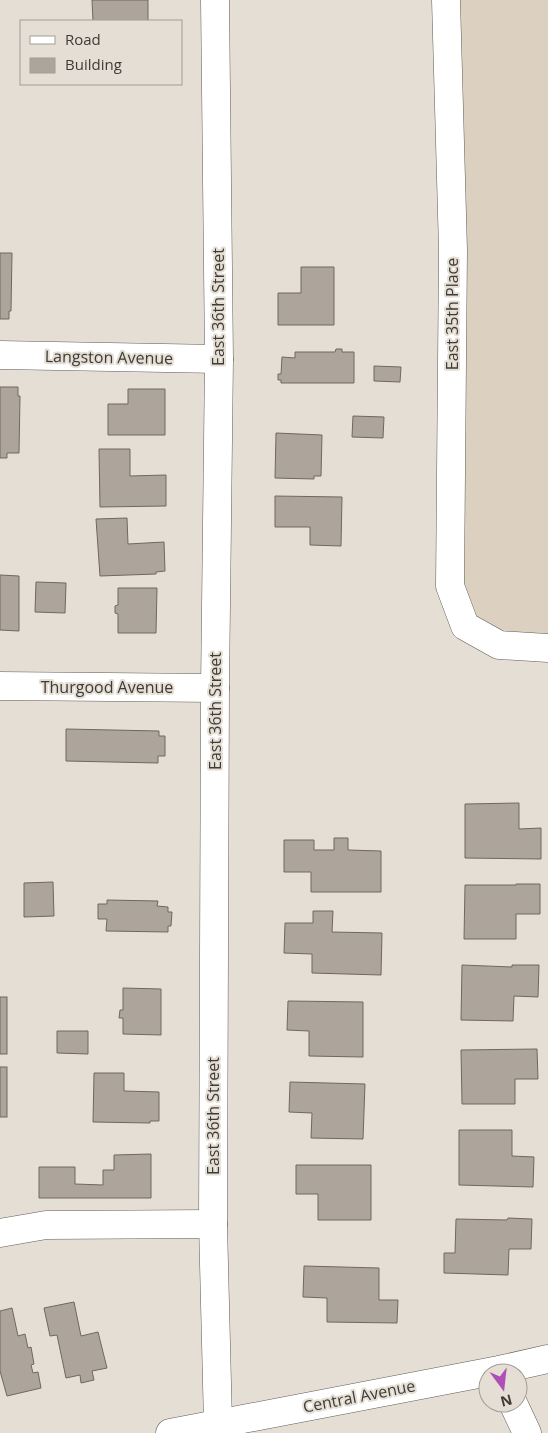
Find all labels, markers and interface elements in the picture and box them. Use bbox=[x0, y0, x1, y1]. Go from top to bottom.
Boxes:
legend bbox=[20, 20, 182, 85]
text: Road bbox=[65, 29, 101, 49]
text: Building bbox=[65, 54, 122, 74]
street label: East 36th Street bbox=[207, 248, 229, 366]
street label: East 35th Place bbox=[441, 258, 463, 370]
street label: Langston Avenue bbox=[45, 345, 173, 369]
street label: East 36th Street bbox=[204, 652, 226, 770]
street label: Thurgood Avenue bbox=[41, 676, 173, 698]
street label: East 36th Street bbox=[202, 1057, 224, 1175]
north arrow bbox=[478, 1363, 528, 1413]
street label: Central Avenue bbox=[301, 1374, 417, 1418]
text: N bbox=[499, 1390, 514, 1412]

